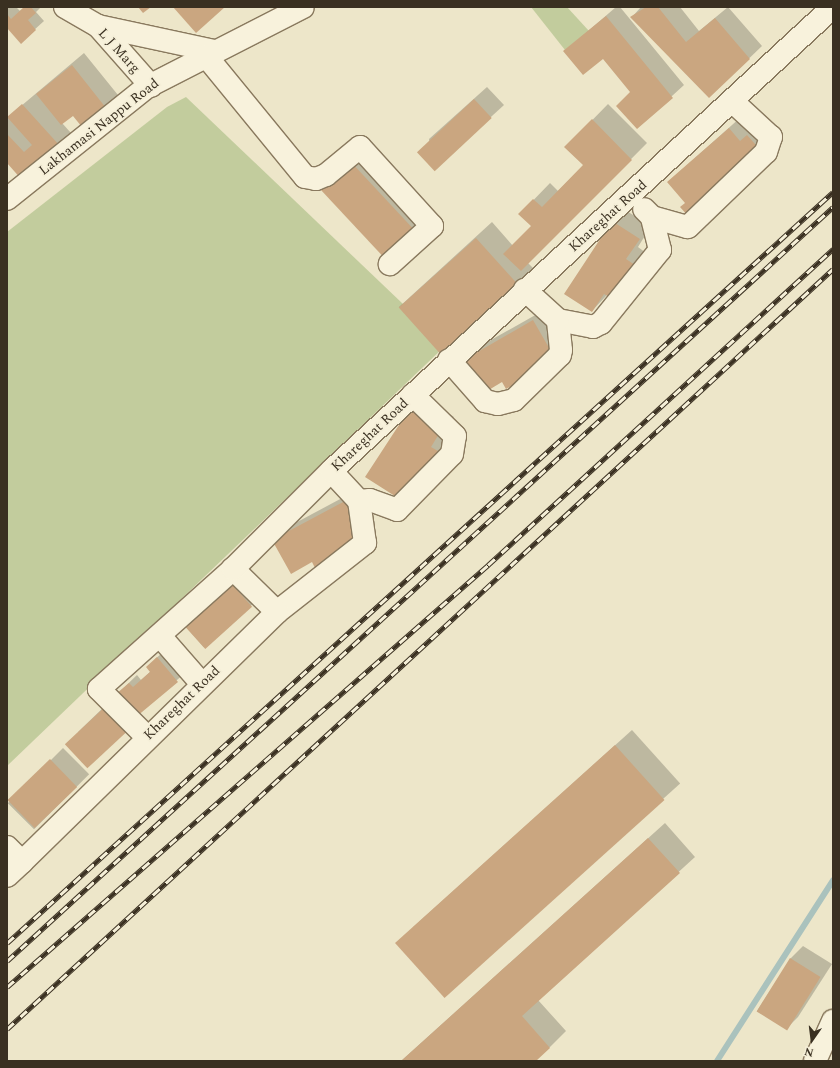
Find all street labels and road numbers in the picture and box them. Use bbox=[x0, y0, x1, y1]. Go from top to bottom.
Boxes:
street label: L J Marg bbox=[94, 25, 144, 77]
street label: Lakhamasi Nappu Road bbox=[36, 75, 162, 179]
street label: Khareghat Road bbox=[565, 176, 651, 256]
street label: Khareghat Road bbox=[328, 395, 412, 475]
street label: Khareghat Road bbox=[140, 662, 224, 744]

